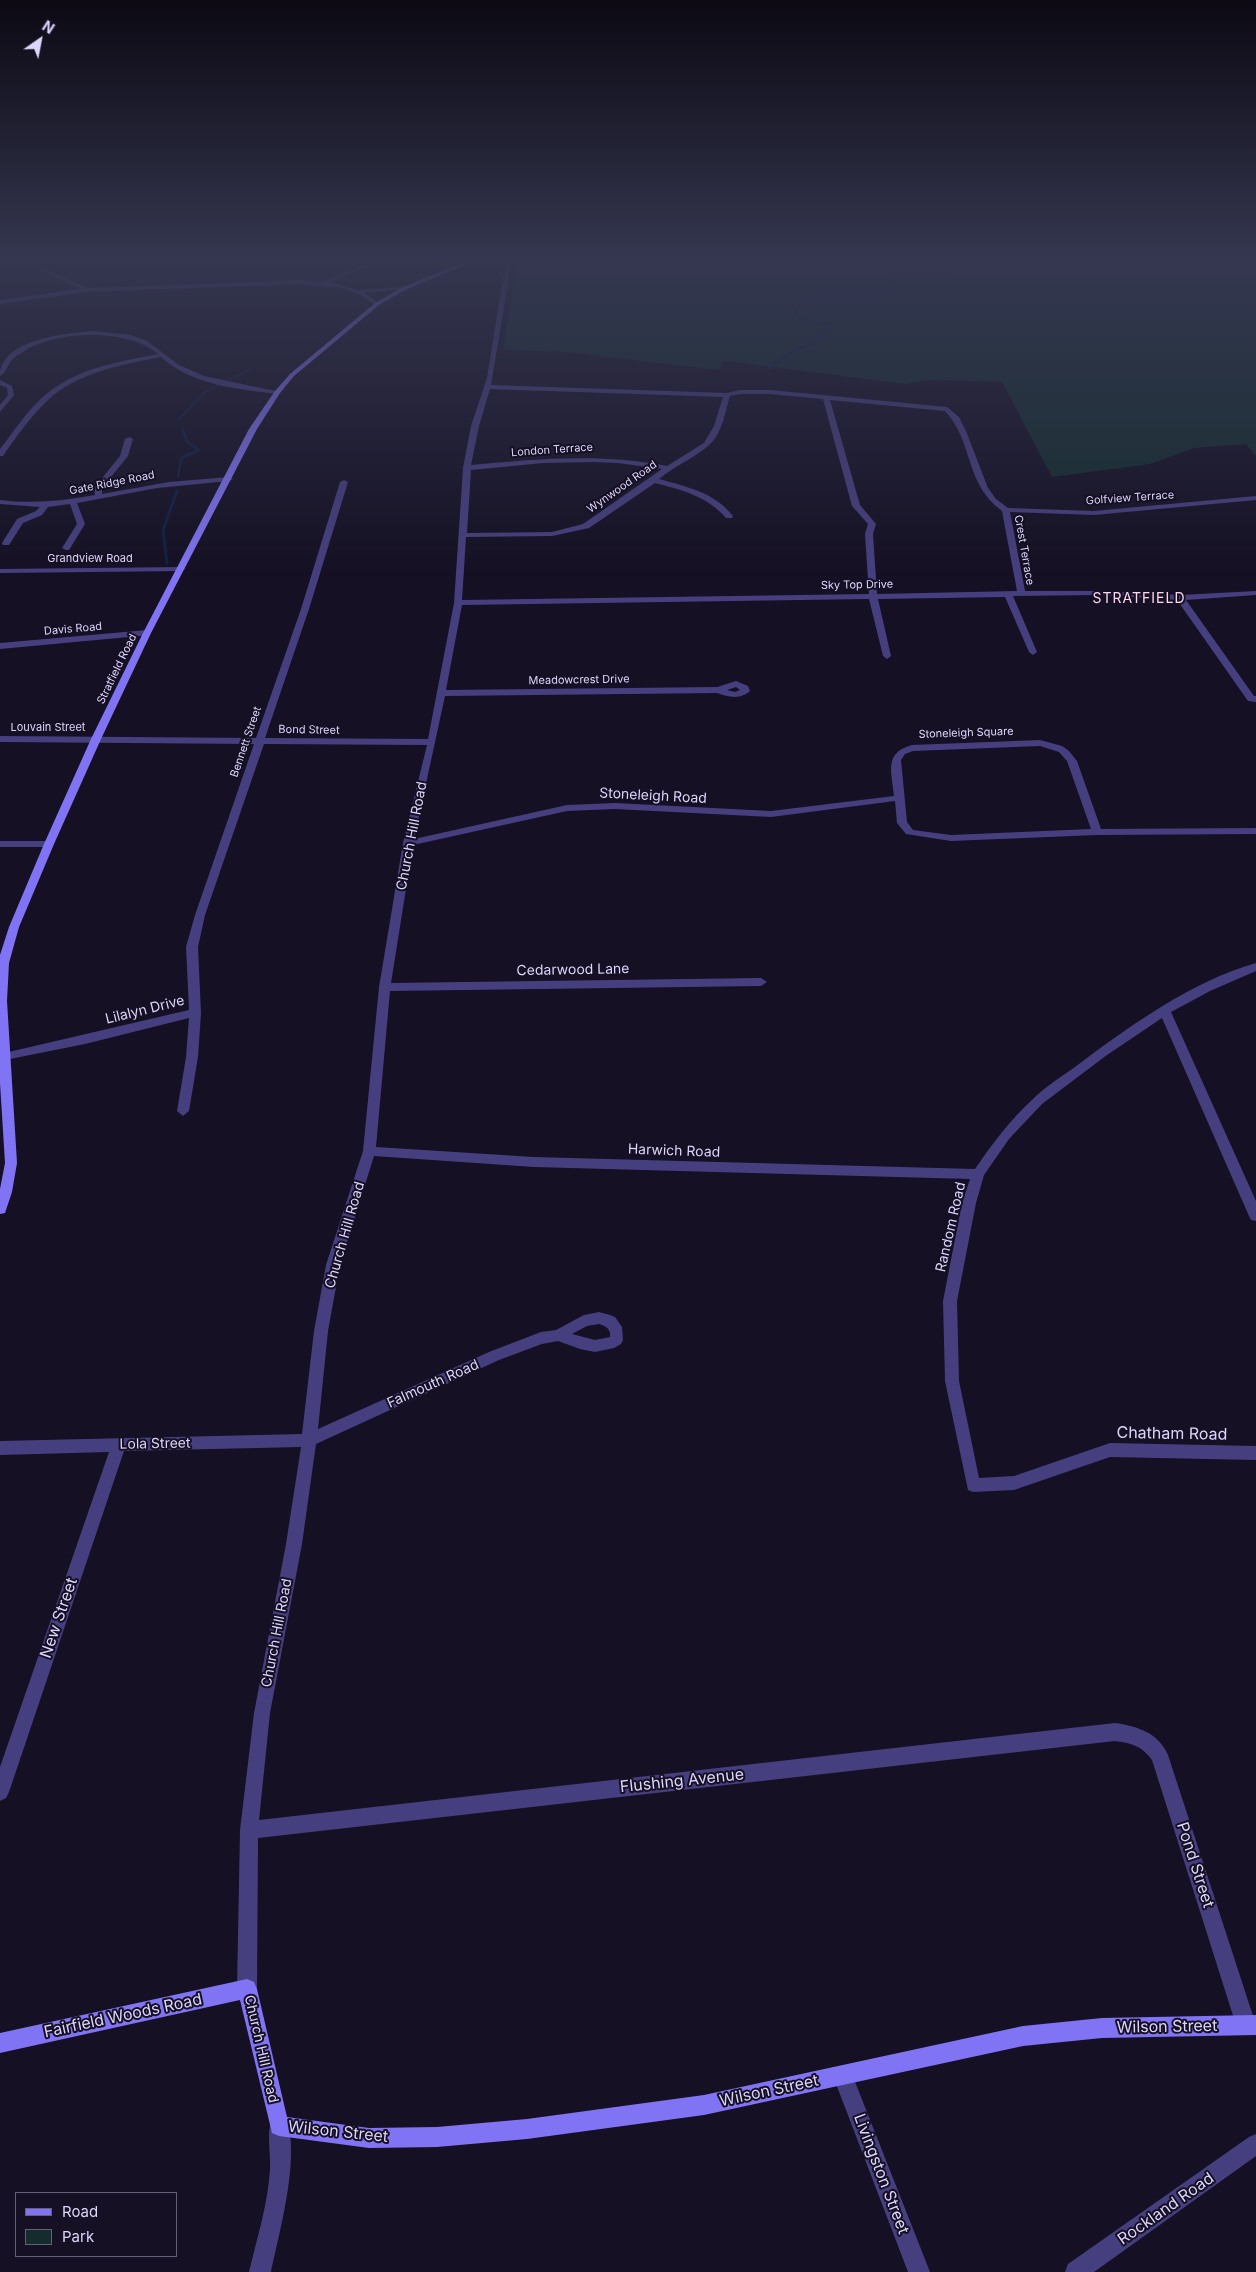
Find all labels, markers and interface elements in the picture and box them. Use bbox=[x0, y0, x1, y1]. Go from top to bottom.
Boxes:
north arrow bbox=[15, 15, 65, 65]
text: N bbox=[39, 17, 58, 37]
street label: London Terrace bbox=[511, 441, 593, 459]
street label: Wynwood Road bbox=[585, 458, 659, 516]
street label: Gate Ridge Road bbox=[68, 468, 156, 498]
street label: Golfview Terrace bbox=[1085, 488, 1175, 508]
street label: Crest Terrace bbox=[1011, 514, 1037, 586]
street label: Grandview Road bbox=[47, 552, 133, 566]
street label: Sky Top Drive bbox=[821, 578, 893, 592]
district label: STRATFIELD bbox=[1091, 591, 1187, 607]
street label: Davis Road bbox=[43, 620, 103, 638]
street label: Stratfield Road bbox=[94, 632, 140, 706]
street label: Meadowcrest Drive bbox=[528, 673, 630, 687]
street label: Bennett Street bbox=[228, 705, 264, 779]
street label: Louvain Street bbox=[11, 721, 85, 735]
street label: Bond Street bbox=[278, 723, 340, 737]
street label: Stoneleigh Square bbox=[918, 725, 1014, 741]
street label: Church Hill Road bbox=[393, 780, 431, 892]
street label: Stoneleigh Road bbox=[599, 785, 707, 807]
street label: Cedarwood Lane bbox=[516, 961, 630, 979]
street label: Lilalyn Drive bbox=[104, 992, 186, 1028]
street label: Harwich Road bbox=[627, 1141, 721, 1161]
street label: Church Hill Road bbox=[322, 1180, 368, 1290]
street label: Random Road bbox=[932, 1180, 970, 1274]
street label: Falmouth Road bbox=[385, 1356, 481, 1412]
street label: Chatham Road bbox=[1116, 1423, 1228, 1445]
street label: Lola Street bbox=[119, 1435, 191, 1453]
street label: New Street bbox=[36, 1575, 82, 1661]
street label: Church Hill Road bbox=[258, 1577, 296, 1689]
street label: Flushing Avenue bbox=[619, 1765, 745, 1797]
street label: Pond Street bbox=[1172, 1820, 1218, 1910]
street label: Fairfield Woods Road bbox=[42, 1990, 204, 2042]
street label: Church Hill Road bbox=[240, 1993, 282, 2105]
street label: Wilson Street bbox=[1117, 2017, 1217, 2037]
street label: Wilson Street bbox=[718, 2071, 820, 2111]
street label: Livingston Street bbox=[849, 2111, 913, 2237]
street label: Wilson Street bbox=[287, 2117, 389, 2147]
street label: Rockland Road bbox=[1114, 2169, 1218, 2249]
legend bbox=[15, 2192, 178, 2257]
text: Road bbox=[62, 2202, 98, 2221]
text: Park bbox=[62, 2227, 94, 2246]

